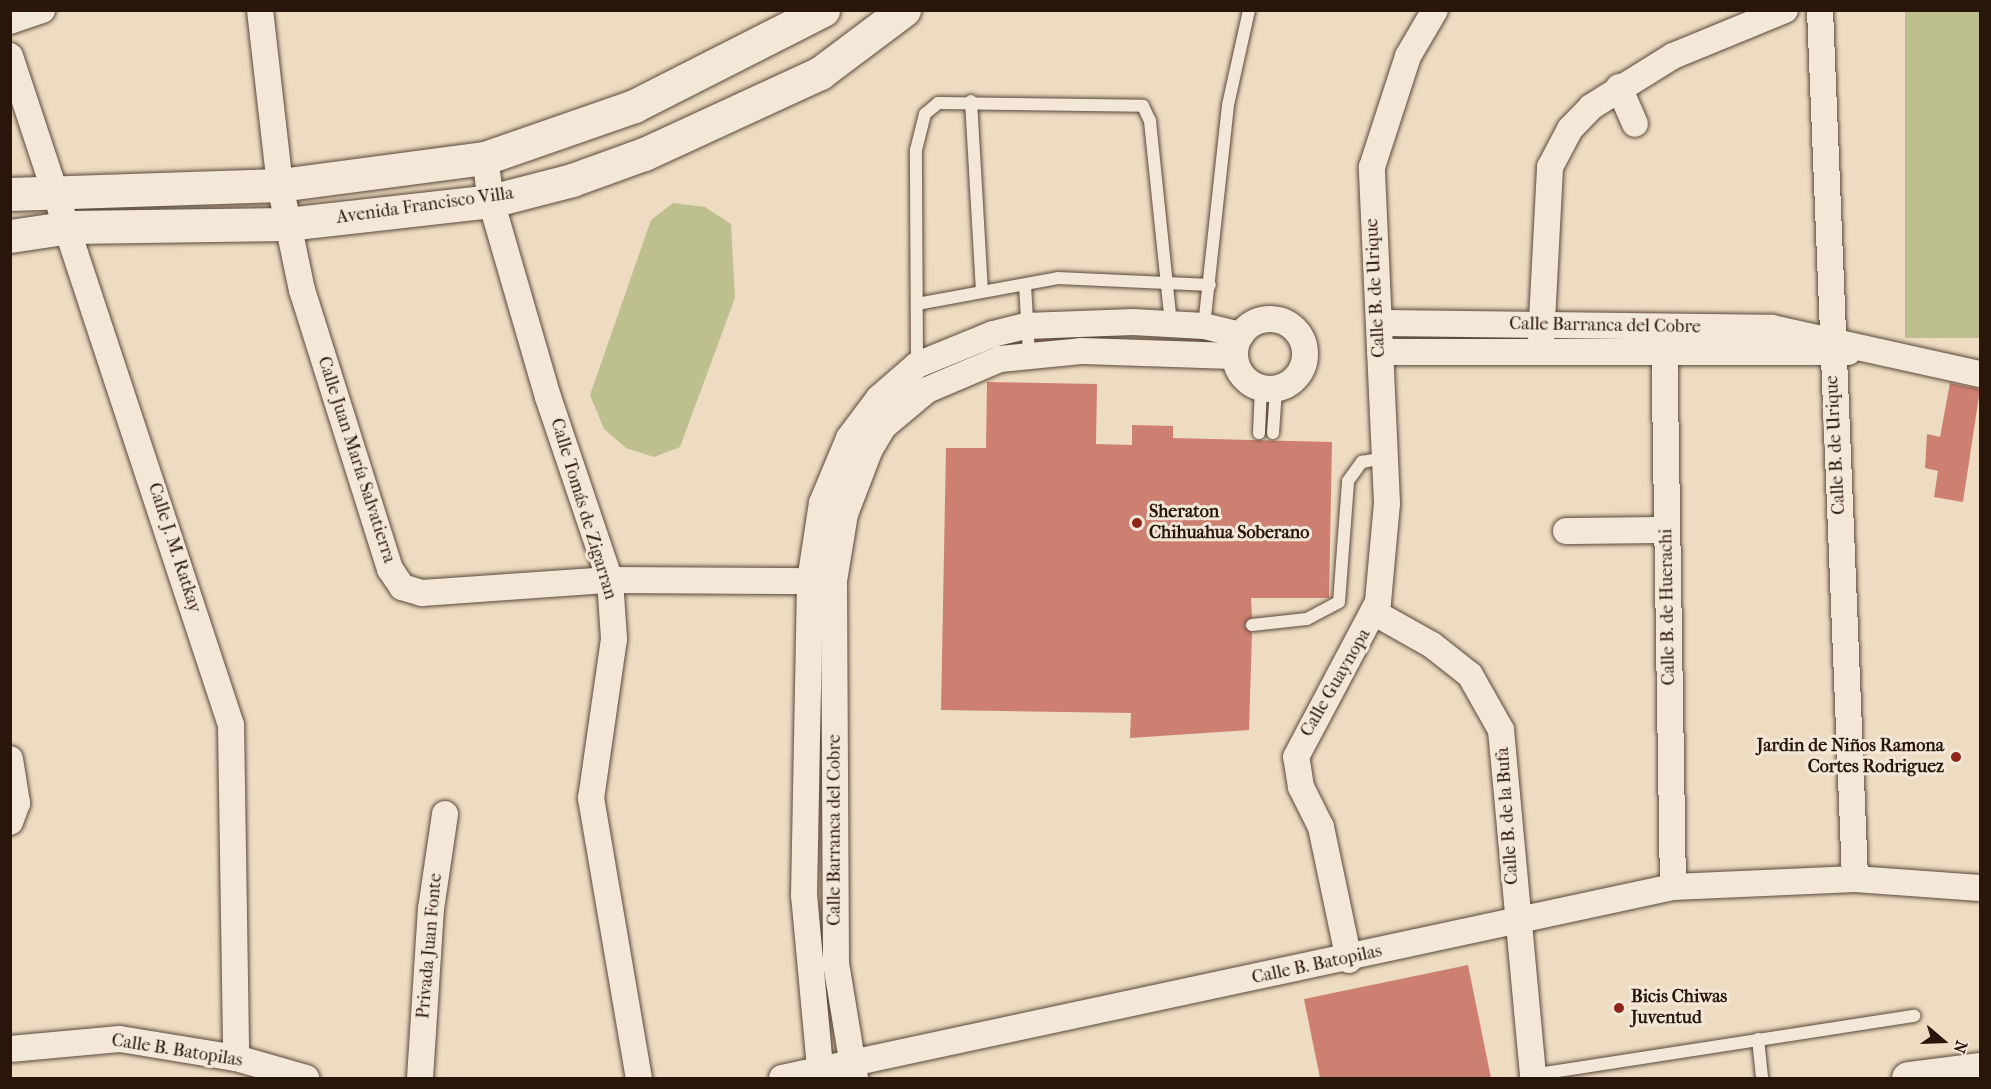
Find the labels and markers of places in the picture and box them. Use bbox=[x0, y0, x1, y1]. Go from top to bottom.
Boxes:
place label: Sheraton Chihuahua Soberano bbox=[1149, 502, 1309, 544]
marker: Sheraton Chihuahua Soberano bbox=[1130, 516, 1144, 530]
place label: Jardin de Niños Ramona Cortes Rodriguez bbox=[1757, 736, 1944, 778]
marker: Jardin de Niños Ramona Cortes Rodriguez bbox=[1949, 750, 1963, 764]
place label: Bicis Chiwas Juventud bbox=[1631, 987, 1727, 1030]
marker: Bicis Chiwas Juventud bbox=[1612, 1001, 1626, 1015]

